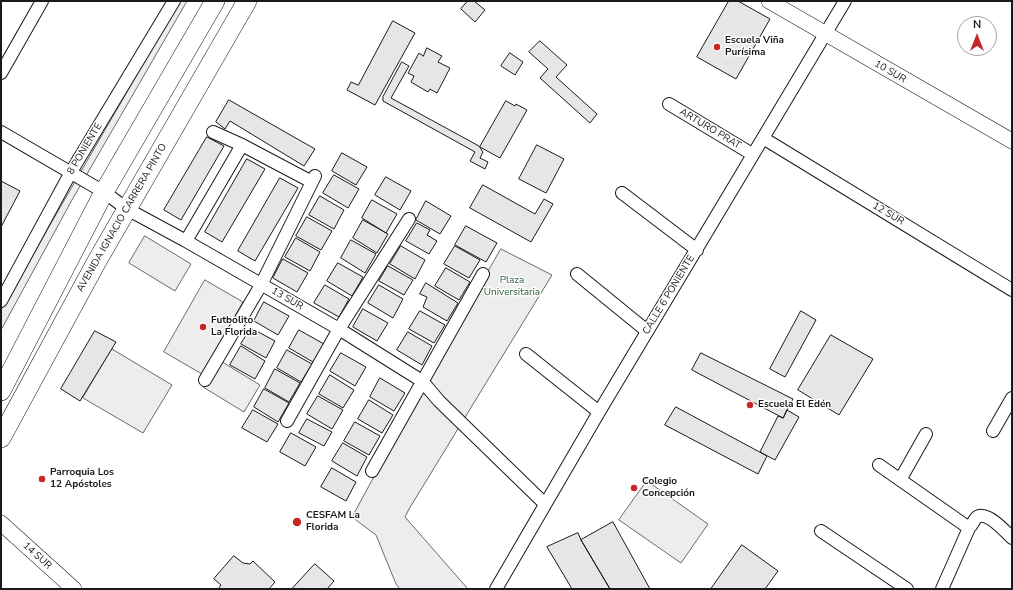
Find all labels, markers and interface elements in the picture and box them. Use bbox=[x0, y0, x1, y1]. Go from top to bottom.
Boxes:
north arrow bbox=[957, 16, 997, 56]
text: N bbox=[973, 17, 981, 32]
place label: Escuela Viña Purísima bbox=[725, 35, 784, 58]
marker: Escuela Viña Purísima bbox=[712, 42, 722, 52]
street label: 10 SUR bbox=[872, 58, 908, 86]
street label: ARTURO PRAT bbox=[677, 106, 743, 152]
street label: 8 PONIENTE bbox=[65, 121, 105, 177]
street label: AVENIDA IGNACIO CARRERA PINTO bbox=[74, 142, 170, 294]
street label: 12 SUR bbox=[870, 200, 906, 228]
street label: CALLE 6 PONIENTE bbox=[641, 253, 697, 337]
park label: Plaza Universitaria bbox=[484, 275, 540, 298]
street label: 13 SUR bbox=[269, 285, 305, 313]
place label: Futbolito La Florida bbox=[211, 315, 257, 338]
marker: Futbolito La Florida bbox=[198, 322, 208, 332]
place label: Escuela El Edén bbox=[758, 399, 831, 411]
marker: Escuela El Edén bbox=[745, 400, 755, 410]
place label: Parroquia Los 12 Apóstoles bbox=[50, 467, 114, 490]
marker: Parroquia Los 12 Apóstoles bbox=[37, 474, 47, 484]
place label: Colegio Concepción bbox=[642, 476, 695, 500]
marker: Colegio Concepción bbox=[629, 483, 639, 493]
place label: CESFAM La Florida bbox=[306, 510, 360, 534]
marker: CESFAM La Florida bbox=[291, 516, 303, 528]
street label: 14 SUR bbox=[20, 540, 54, 572]

